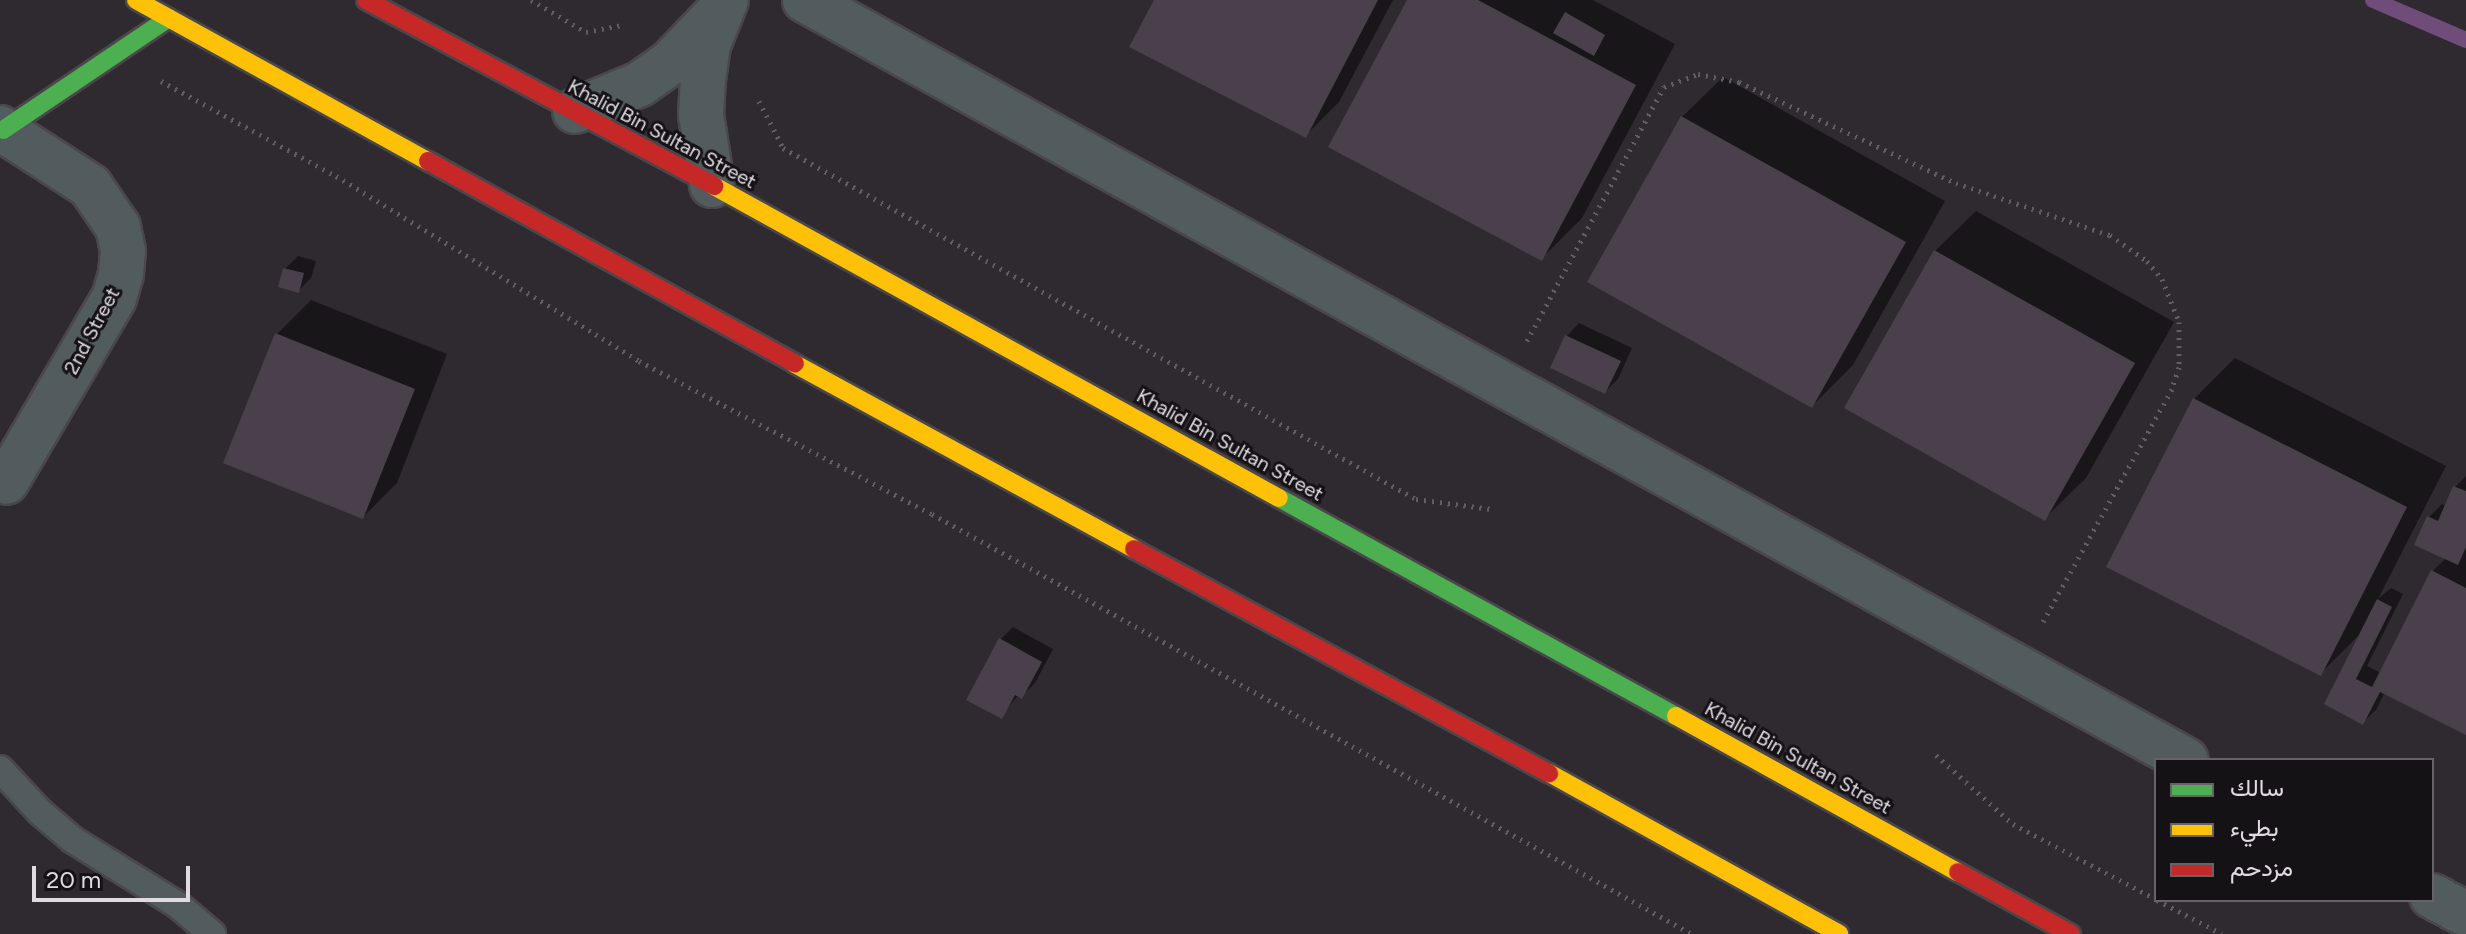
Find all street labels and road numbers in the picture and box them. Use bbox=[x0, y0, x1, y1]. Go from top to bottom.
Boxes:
street label: Khalid Bin Sultan Street bbox=[564, 74, 760, 194]
street label: 2nd Street bbox=[59, 283, 125, 379]
street label: Khalid Bin Sultan Street bbox=[1132, 384, 1328, 506]
street label: Khalid Bin Sultan Street bbox=[1700, 697, 1896, 819]

